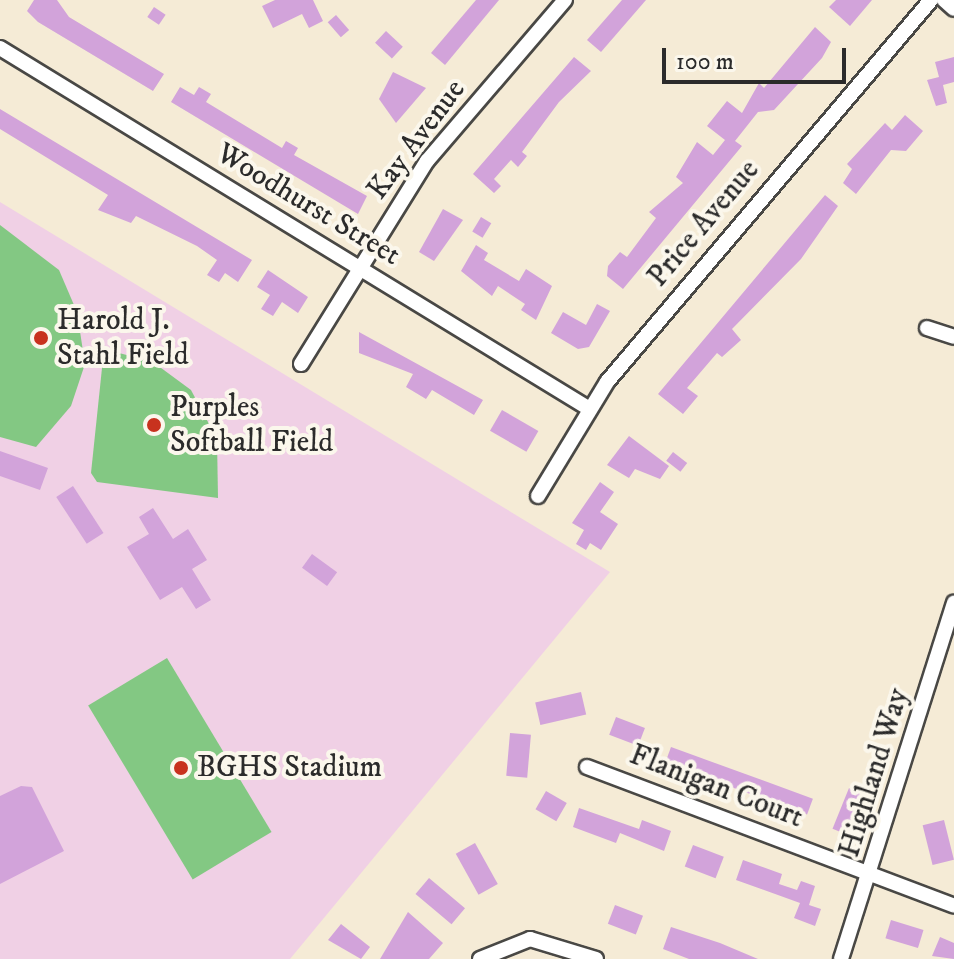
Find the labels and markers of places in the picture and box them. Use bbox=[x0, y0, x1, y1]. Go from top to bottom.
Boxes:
place label: Harold J. Stahl Field bbox=[57, 303, 189, 374]
marker: Harold J. Stahl Field bbox=[32, 329, 50, 347]
place label: Purples Softball Field bbox=[170, 390, 333, 460]
marker: Purples Softball Field bbox=[145, 416, 163, 434]
place label: BGHS Stadium bbox=[197, 750, 382, 786]
marker: BGHS Stadium bbox=[172, 759, 190, 777]

